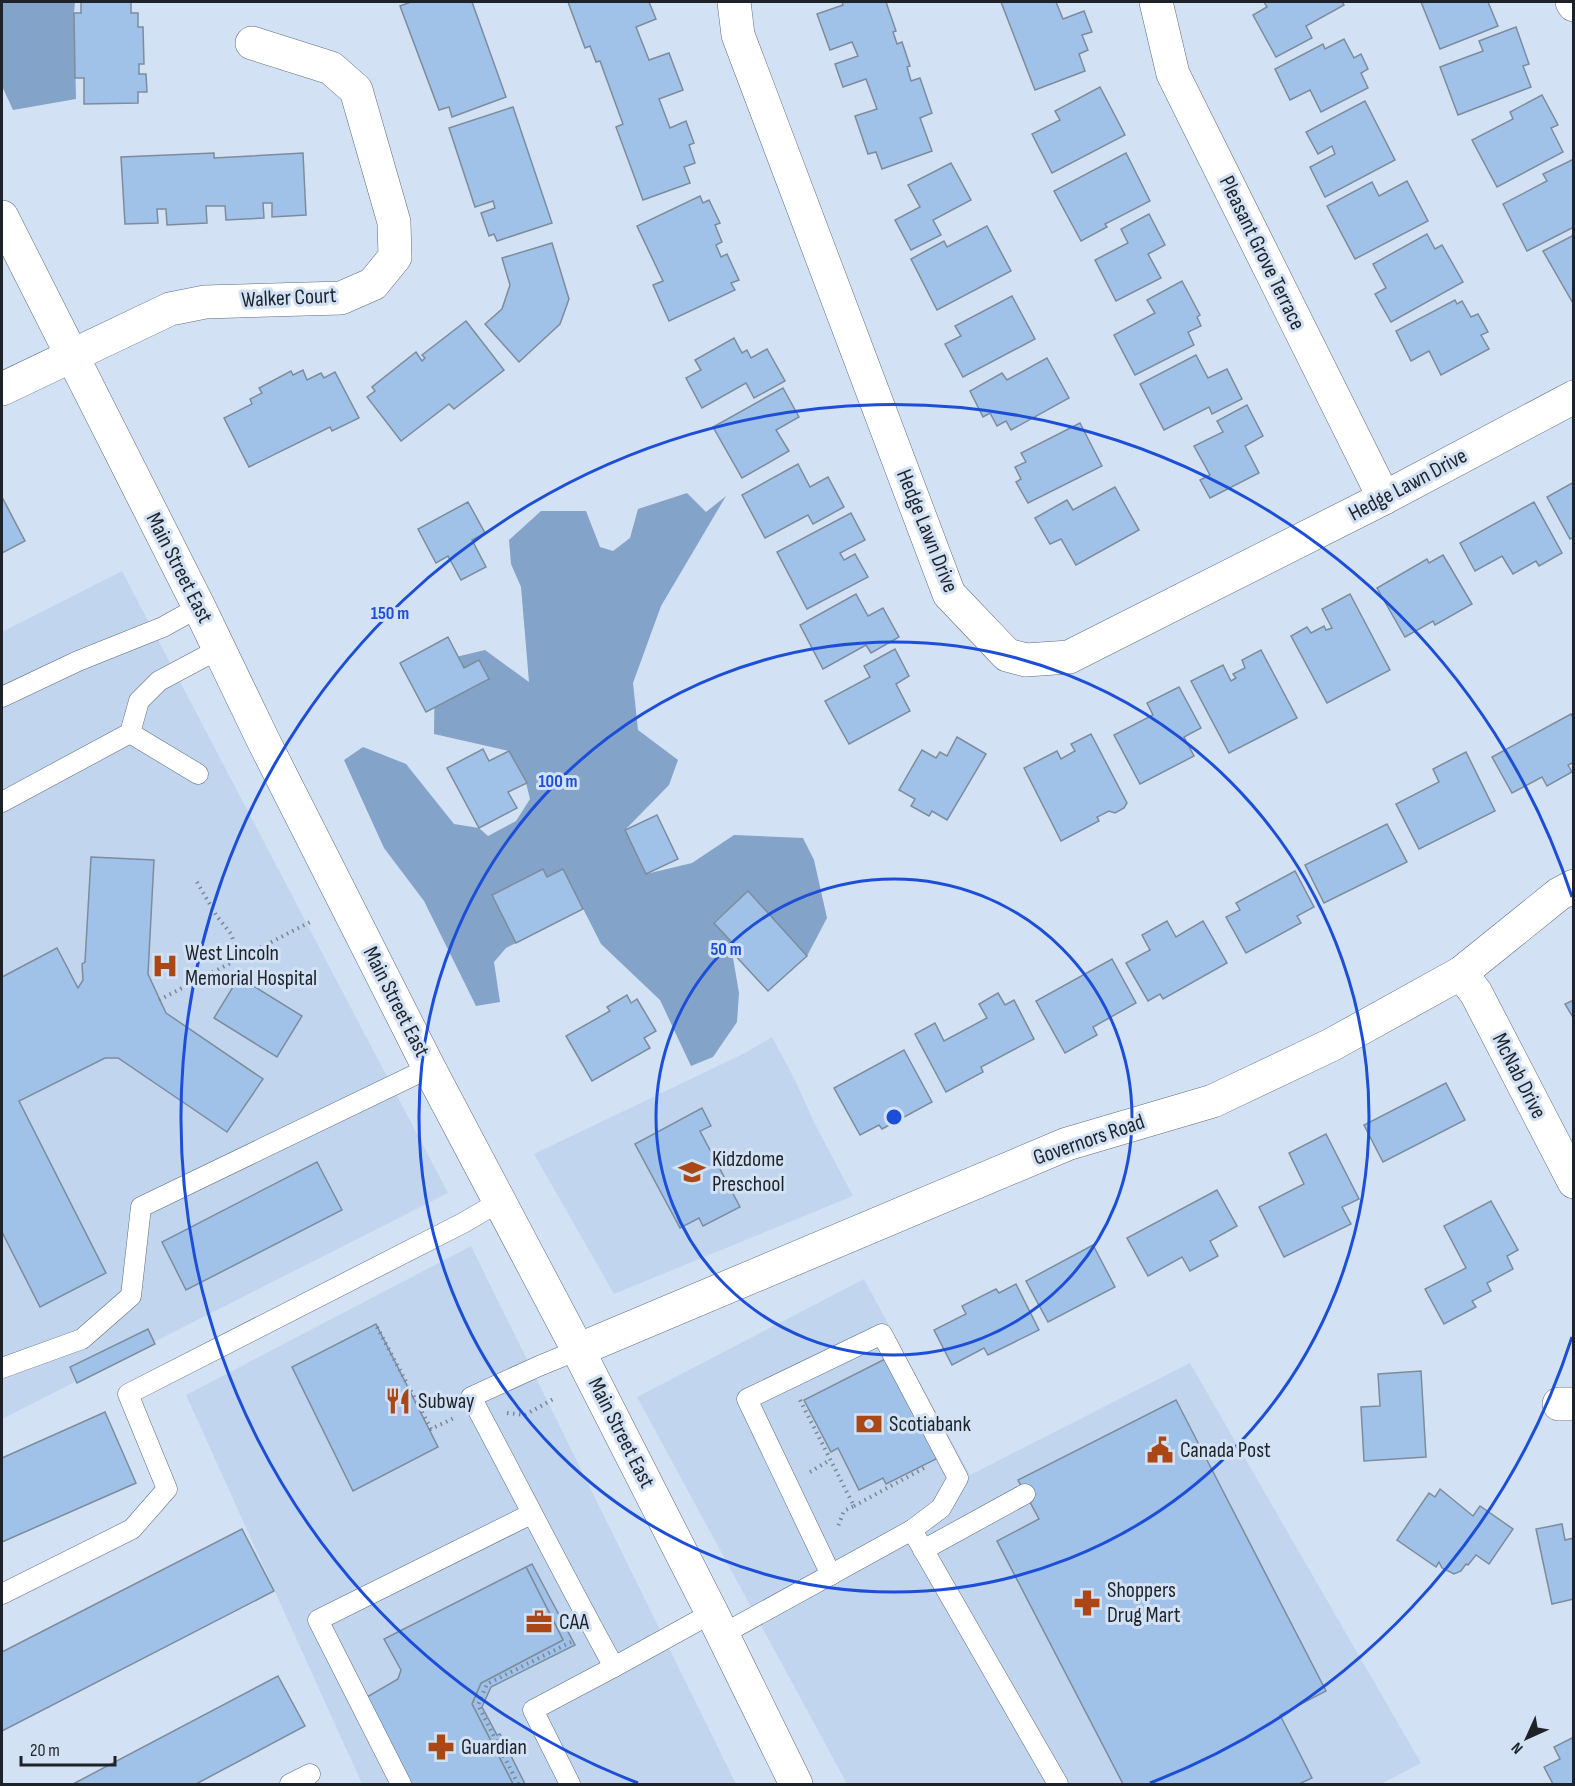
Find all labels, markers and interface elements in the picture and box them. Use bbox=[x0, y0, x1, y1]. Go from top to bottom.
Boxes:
street label: Pleasant Grove Terrace bbox=[1213, 172, 1311, 334]
street label: Walker Court bbox=[241, 282, 337, 314]
street label: Hedge Lawn Drive bbox=[1344, 442, 1472, 528]
street label: Hedge Lawn Drive bbox=[890, 465, 964, 597]
street label: Main Street East bbox=[140, 508, 218, 628]
text: 150 m bbox=[371, 603, 409, 624]
text: 100 m bbox=[539, 771, 578, 792]
text: 50 m bbox=[710, 939, 742, 960]
place label: West Lincoln Memorial Hospital bbox=[185, 940, 317, 992]
street label: Main Street East bbox=[357, 942, 435, 1062]
hospital icon: West Lincoln Memorial Hospital bbox=[150, 951, 180, 981]
street label: McNab Drive bbox=[1486, 1029, 1552, 1123]
centre of rings bbox=[884, 1107, 904, 1127]
street label: Governors Road bbox=[1030, 1108, 1148, 1172]
place label: Kidzdome Preschool bbox=[712, 1146, 785, 1198]
school or university icon: Kidzdome Preschool bbox=[677, 1157, 707, 1187]
street label: Main Street East bbox=[582, 1373, 660, 1493]
restaurant icon: Subway bbox=[383, 1386, 413, 1416]
place label: Subway bbox=[418, 1388, 475, 1415]
bank icon: Scotiabank bbox=[854, 1409, 884, 1439]
place label: Scotiabank bbox=[889, 1411, 972, 1438]
public building icon: Canada Post bbox=[1145, 1435, 1175, 1465]
place label: Canada Post bbox=[1180, 1437, 1271, 1464]
place label: Shoppers Drug Mart bbox=[1107, 1577, 1181, 1629]
pharmacy icon: Shoppers Drug Mart bbox=[1072, 1588, 1102, 1618]
office icon: CAA bbox=[524, 1607, 554, 1637]
place label: CAA bbox=[559, 1609, 589, 1636]
north arrow bbox=[1497, 1708, 1557, 1768]
scale bar bbox=[21, 1729, 116, 1767]
pharmacy icon: Guardian bbox=[426, 1732, 456, 1762]
place label: Guardian bbox=[461, 1734, 527, 1761]
text: N bbox=[1508, 1738, 1527, 1757]
text: 20 m bbox=[30, 1740, 60, 1761]

